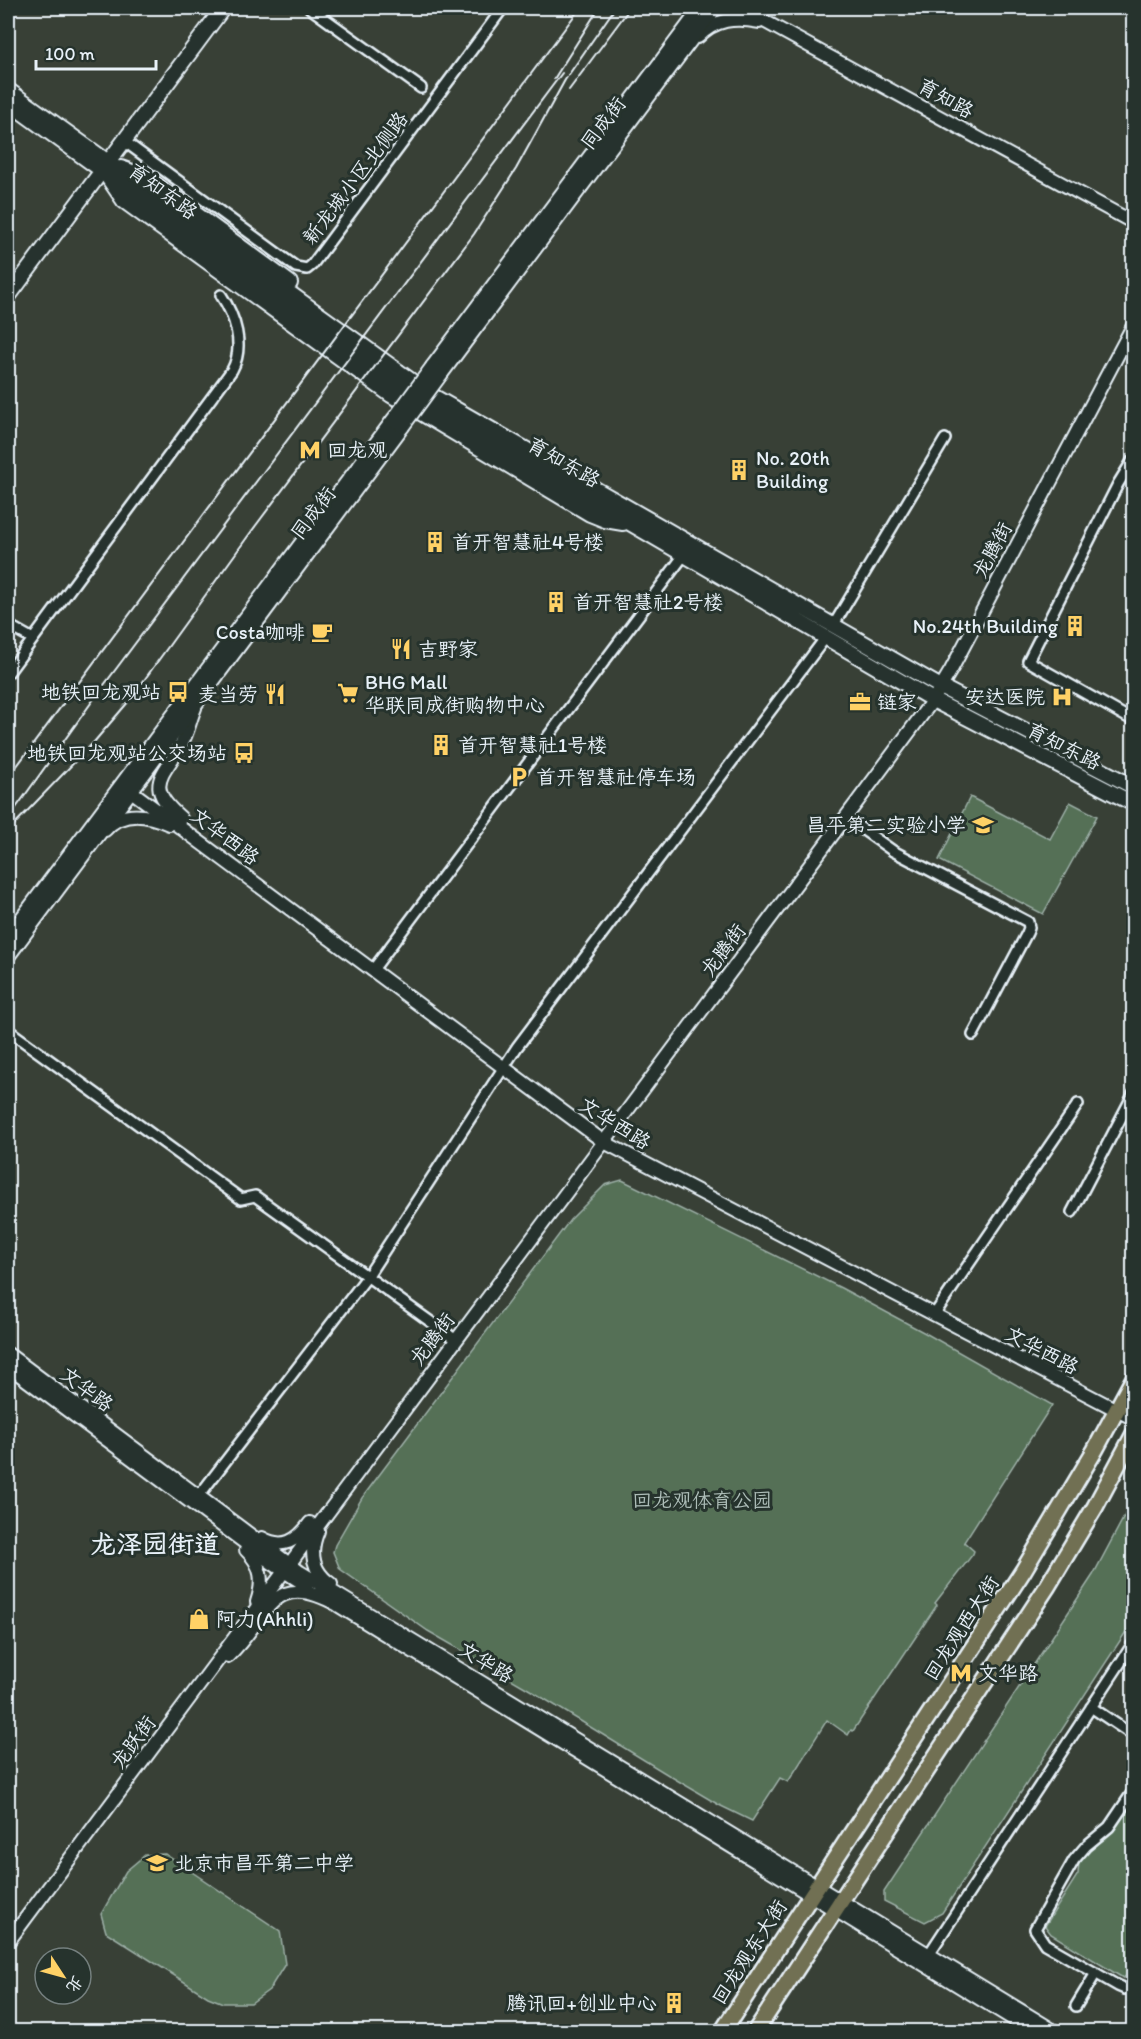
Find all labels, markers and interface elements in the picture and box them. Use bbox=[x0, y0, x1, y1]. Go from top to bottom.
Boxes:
scale bar bbox=[36, 33, 156, 71]
text: 100 m bbox=[45, 43, 95, 65]
street label: 育知路 bbox=[914, 73, 979, 124]
street label: 同成街 bbox=[575, 92, 631, 154]
street label: 新龙城小区北侧路 bbox=[297, 106, 413, 249]
street label: 育知东路 bbox=[124, 158, 203, 225]
street label: 育知东路 bbox=[523, 432, 606, 493]
metro station icon: 回龙观 bbox=[298, 438, 322, 462]
place label: 回龙观 bbox=[327, 438, 387, 462]
place label: No. 20th Building bbox=[756, 446, 830, 493]
building icon: No. 20th Building bbox=[727, 458, 751, 482]
street label: 同成街 bbox=[285, 482, 341, 544]
street label: 龙腾街 bbox=[967, 518, 1017, 582]
building icon: 首开智慧社4号楼 bbox=[423, 530, 447, 554]
place label: 首开智慧社4号楼 bbox=[452, 530, 604, 554]
building icon: 首开智慧社2号楼 bbox=[544, 590, 568, 614]
place label: 首开智慧社2号楼 bbox=[573, 590, 724, 614]
place label: No.24th Building bbox=[913, 614, 1059, 638]
building icon: No.24th Building bbox=[1063, 614, 1087, 638]
place label: Costa咖啡 bbox=[216, 620, 305, 644]
cafe icon: Costa咖啡 bbox=[310, 620, 334, 644]
restaurant icon: 吉野家 bbox=[389, 637, 413, 661]
place label: 吉野家 bbox=[418, 637, 478, 661]
place label: BHG Mall 华联同成街购物中心 bbox=[365, 670, 545, 717]
place label: 地铁回龙观站 bbox=[41, 680, 161, 704]
bus stop icon: 地铁回龙观站 bbox=[166, 680, 190, 704]
supermarket icon: BHG Mall 华联同成街购物中心 bbox=[336, 681, 360, 705]
place label: 麦当劳 bbox=[198, 682, 258, 706]
restaurant icon: 麦当劳 bbox=[263, 682, 287, 706]
place label: 安达医院 bbox=[965, 685, 1045, 709]
hospital icon: 安达医院 bbox=[1050, 685, 1074, 709]
office icon: 链家 bbox=[848, 690, 872, 714]
place label: 链家 bbox=[877, 690, 917, 714]
street label: 育知东路 bbox=[1023, 717, 1106, 775]
building icon: 首开智慧社1号楼 bbox=[429, 733, 453, 757]
place label: 首开智慧社1号楼 bbox=[458, 733, 607, 757]
place label: 地铁回龙观站公交场站 bbox=[27, 741, 227, 765]
bus stop icon: 地铁回龙观站公交场站 bbox=[232, 741, 256, 765]
parking icon: 首开智慧社停车场 bbox=[507, 765, 531, 789]
place label: 首开智慧社停车场 bbox=[536, 765, 696, 789]
street label: 文华西路 bbox=[186, 802, 265, 870]
place label: 昌平第二实验小学 bbox=[806, 813, 966, 837]
school or university icon: 昌平第二实验小学 bbox=[971, 813, 995, 837]
street label: 龙腾街 bbox=[695, 919, 751, 981]
street label: 文华西路 bbox=[575, 1092, 656, 1155]
street label: 龙腾街 bbox=[404, 1308, 460, 1370]
street label: 文华西路 bbox=[1001, 1321, 1084, 1380]
street label: 文华路 bbox=[56, 1361, 119, 1417]
park label: 回龙观体育公园 bbox=[632, 1488, 772, 1512]
district label: 龙泽园街道 bbox=[90, 1528, 220, 1560]
street label: 回龙观西大街 bbox=[918, 1571, 1004, 1685]
shop icon: 阿力(Ahhli) bbox=[187, 1607, 211, 1631]
place label: 阿力(Ahhli) bbox=[216, 1607, 314, 1631]
street label: 文华路 bbox=[454, 1636, 519, 1688]
metro station icon: 文华路 bbox=[949, 1661, 973, 1685]
place label: 文华路 bbox=[978, 1661, 1039, 1685]
street label: 龙跃街 bbox=[105, 1711, 161, 1773]
school or university icon: 北京市昌平第二中学 bbox=[145, 1851, 169, 1875]
place label: 北京市昌平第二中学 bbox=[174, 1851, 354, 1875]
street label: 回龙观东大街 bbox=[706, 1895, 792, 2009]
north arrow bbox=[33, 1946, 93, 2006]
text: 北 bbox=[62, 1972, 87, 1997]
place label: 腾讯回+创业中心 bbox=[506, 1991, 657, 2015]
building icon: 腾讯回+创业中心 bbox=[662, 1991, 686, 2015]

